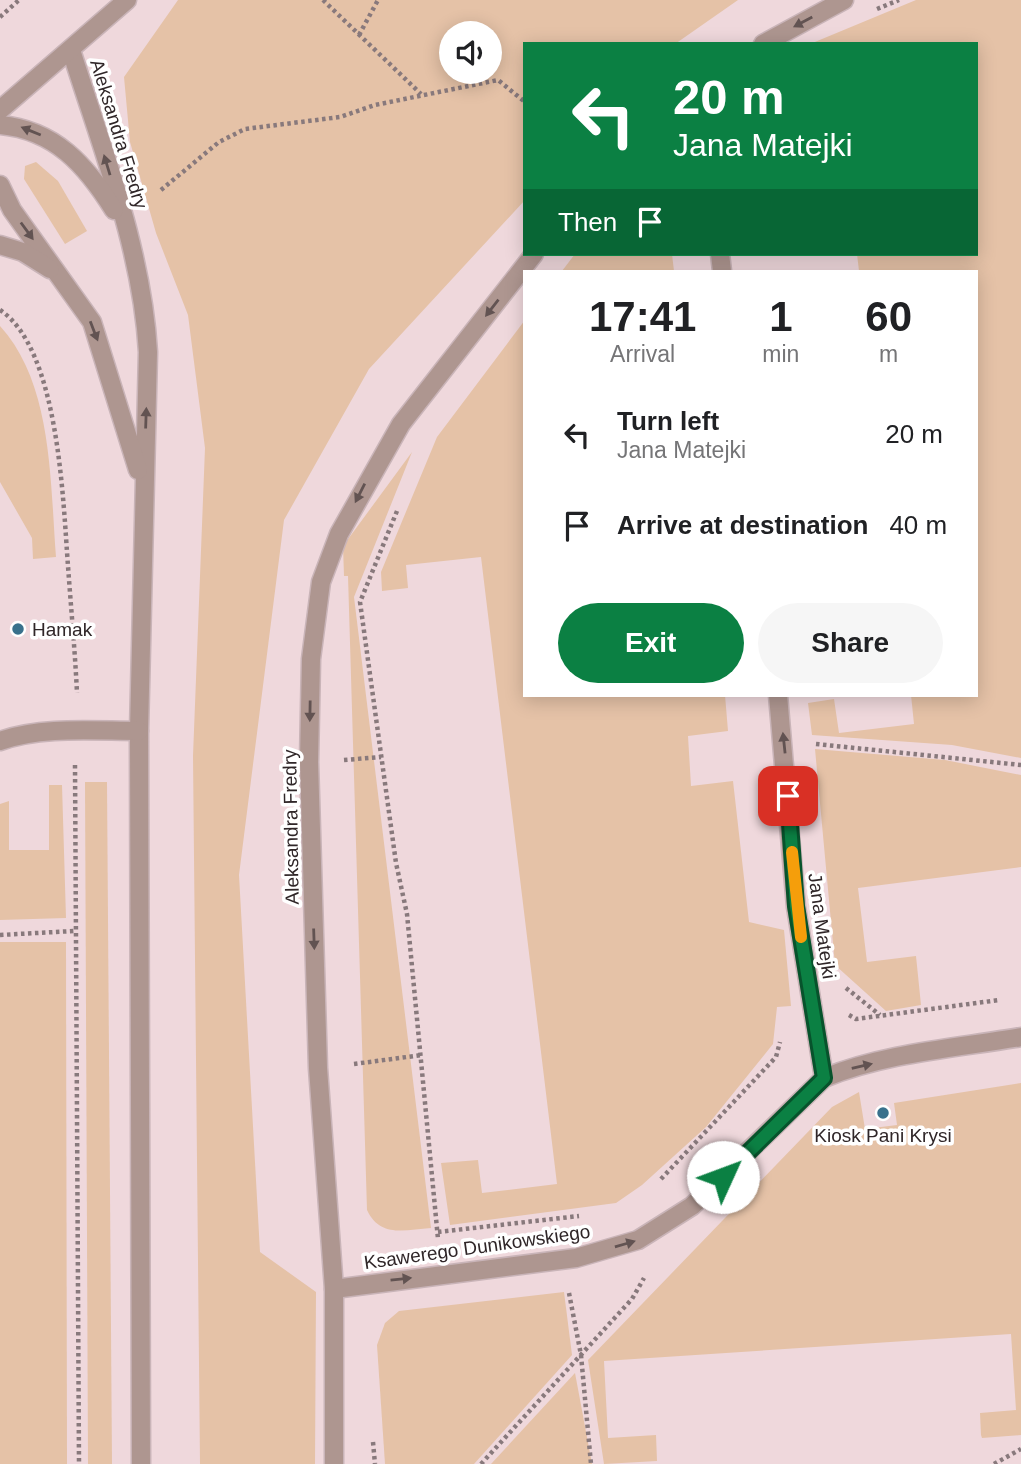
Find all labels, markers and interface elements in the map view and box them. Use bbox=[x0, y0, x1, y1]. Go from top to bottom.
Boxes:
one-way arrow bbox=[794, 16, 813, 28]
map controls bbox=[439, 21, 502, 84]
button: sound bbox=[439, 21, 502, 84]
street label: Aleksandra Fredry bbox=[86, 57, 152, 212]
icon: left bbox=[558, 70, 649, 161]
text: 20 m bbox=[673, 70, 785, 124]
one-way arrow bbox=[20, 126, 41, 137]
text: Jana Matejki bbox=[673, 127, 853, 163]
one-way arrow bbox=[101, 154, 112, 175]
icon: arrive bbox=[631, 203, 669, 241]
text: Then bbox=[558, 207, 617, 237]
one-way arrow bbox=[19, 222, 33, 240]
text: 17:41 bbox=[589, 293, 696, 340]
text: 1 bbox=[769, 293, 793, 340]
text: 60 bbox=[865, 293, 912, 340]
one-way arrow bbox=[484, 298, 499, 316]
one-way arrow bbox=[89, 321, 100, 342]
text: Arrival bbox=[610, 341, 675, 367]
text: min bbox=[762, 341, 799, 367]
text: m bbox=[879, 341, 898, 367]
text: Turn left bbox=[617, 406, 719, 436]
one-way arrow bbox=[140, 407, 151, 429]
icon: left bbox=[558, 416, 596, 454]
text: 20 m bbox=[885, 419, 943, 449]
text: Jana Matejki bbox=[617, 437, 746, 463]
one-way arrow bbox=[355, 483, 366, 503]
icon: arrive bbox=[558, 507, 596, 545]
text: Arrive at destination bbox=[617, 510, 868, 540]
text: 40 m bbox=[889, 510, 947, 540]
button: Exit bbox=[558, 603, 744, 683]
button: Share bbox=[758, 603, 943, 683]
place label: Hamak bbox=[32, 619, 93, 640]
marker: Hamak bbox=[10, 621, 26, 637]
one-way arrow bbox=[304, 700, 316, 722]
one-way arrow bbox=[778, 732, 789, 754]
street label: Aleksandra Fredry bbox=[279, 749, 303, 905]
pin bbox=[758, 766, 818, 826]
icon: arrive bbox=[769, 777, 807, 815]
street label: Jana Matejki bbox=[804, 872, 840, 980]
one-way arrow bbox=[308, 928, 320, 950]
one-way arrow bbox=[851, 1060, 873, 1071]
marker: Kiosk Pani Krysi bbox=[875, 1105, 891, 1121]
place label: Kiosk Pani Krysi bbox=[814, 1125, 952, 1146]
position arrow bbox=[686, 1140, 760, 1214]
street label: Ksawerego Dunikowskiego bbox=[363, 1221, 591, 1273]
one-way arrow bbox=[615, 1238, 636, 1248]
one-way arrow bbox=[391, 1274, 413, 1285]

